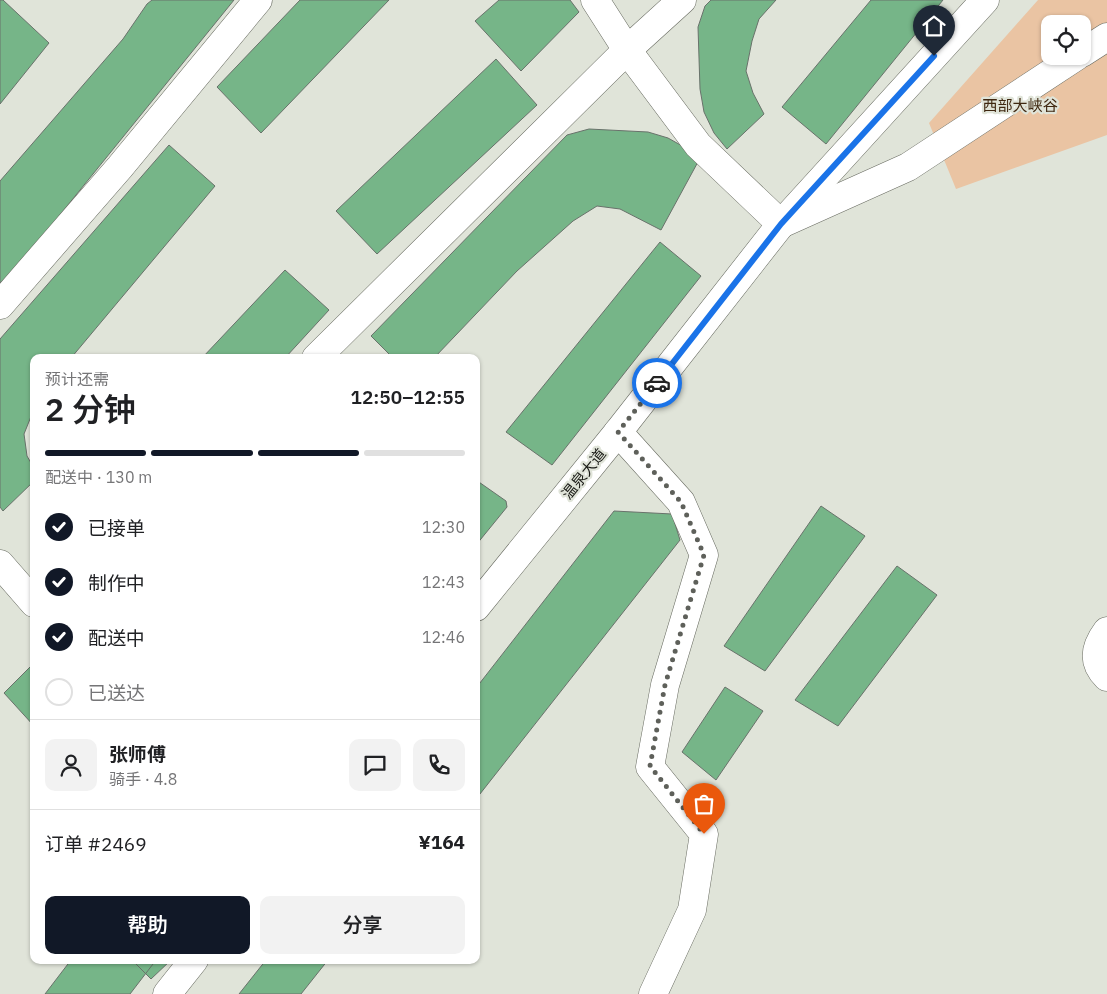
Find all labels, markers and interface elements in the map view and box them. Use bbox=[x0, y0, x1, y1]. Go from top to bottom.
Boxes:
pin bbox=[913, 5, 955, 56]
icon: home bbox=[920, 12, 948, 40]
map controls bbox=[1041, 15, 1091, 65]
button: locate bbox=[1041, 15, 1091, 65]
park label: 西部大峡谷 bbox=[982, 96, 1058, 115]
courier bbox=[632, 358, 682, 408]
text: 预计还需 bbox=[45, 369, 109, 389]
icon: car bbox=[643, 369, 671, 397]
text: 12:50–12:55 bbox=[351, 385, 465, 409]
text: 2 分钟 bbox=[45, 388, 136, 430]
street label: 温泉大道 bbox=[557, 444, 610, 503]
text: 配送中 · 130 m bbox=[45, 467, 152, 487]
icon: check bbox=[45, 513, 73, 541]
text: 已接单 bbox=[88, 516, 145, 540]
text: 12:30 bbox=[422, 517, 465, 537]
icon: check bbox=[45, 568, 73, 596]
text: 制作中 bbox=[88, 571, 145, 595]
text: 12:43 bbox=[422, 572, 465, 592]
icon: check bbox=[45, 623, 73, 651]
text: 配送中 bbox=[88, 626, 145, 650]
text: 12:46 bbox=[422, 627, 465, 647]
text: 已送达 bbox=[88, 681, 145, 705]
button: person bbox=[45, 739, 97, 791]
button: chat bbox=[349, 739, 401, 791]
button: phone bbox=[413, 739, 465, 791]
text: 张师傅 bbox=[109, 742, 166, 766]
text: 骑手 · 4.8 bbox=[109, 769, 177, 789]
pin bbox=[683, 783, 725, 834]
icon: bag bbox=[690, 790, 718, 818]
text: ¥164 bbox=[418, 830, 465, 854]
text: 订单 #2469 bbox=[45, 832, 147, 856]
button: 帮助 bbox=[45, 896, 250, 954]
button: 分享 bbox=[260, 896, 465, 954]

